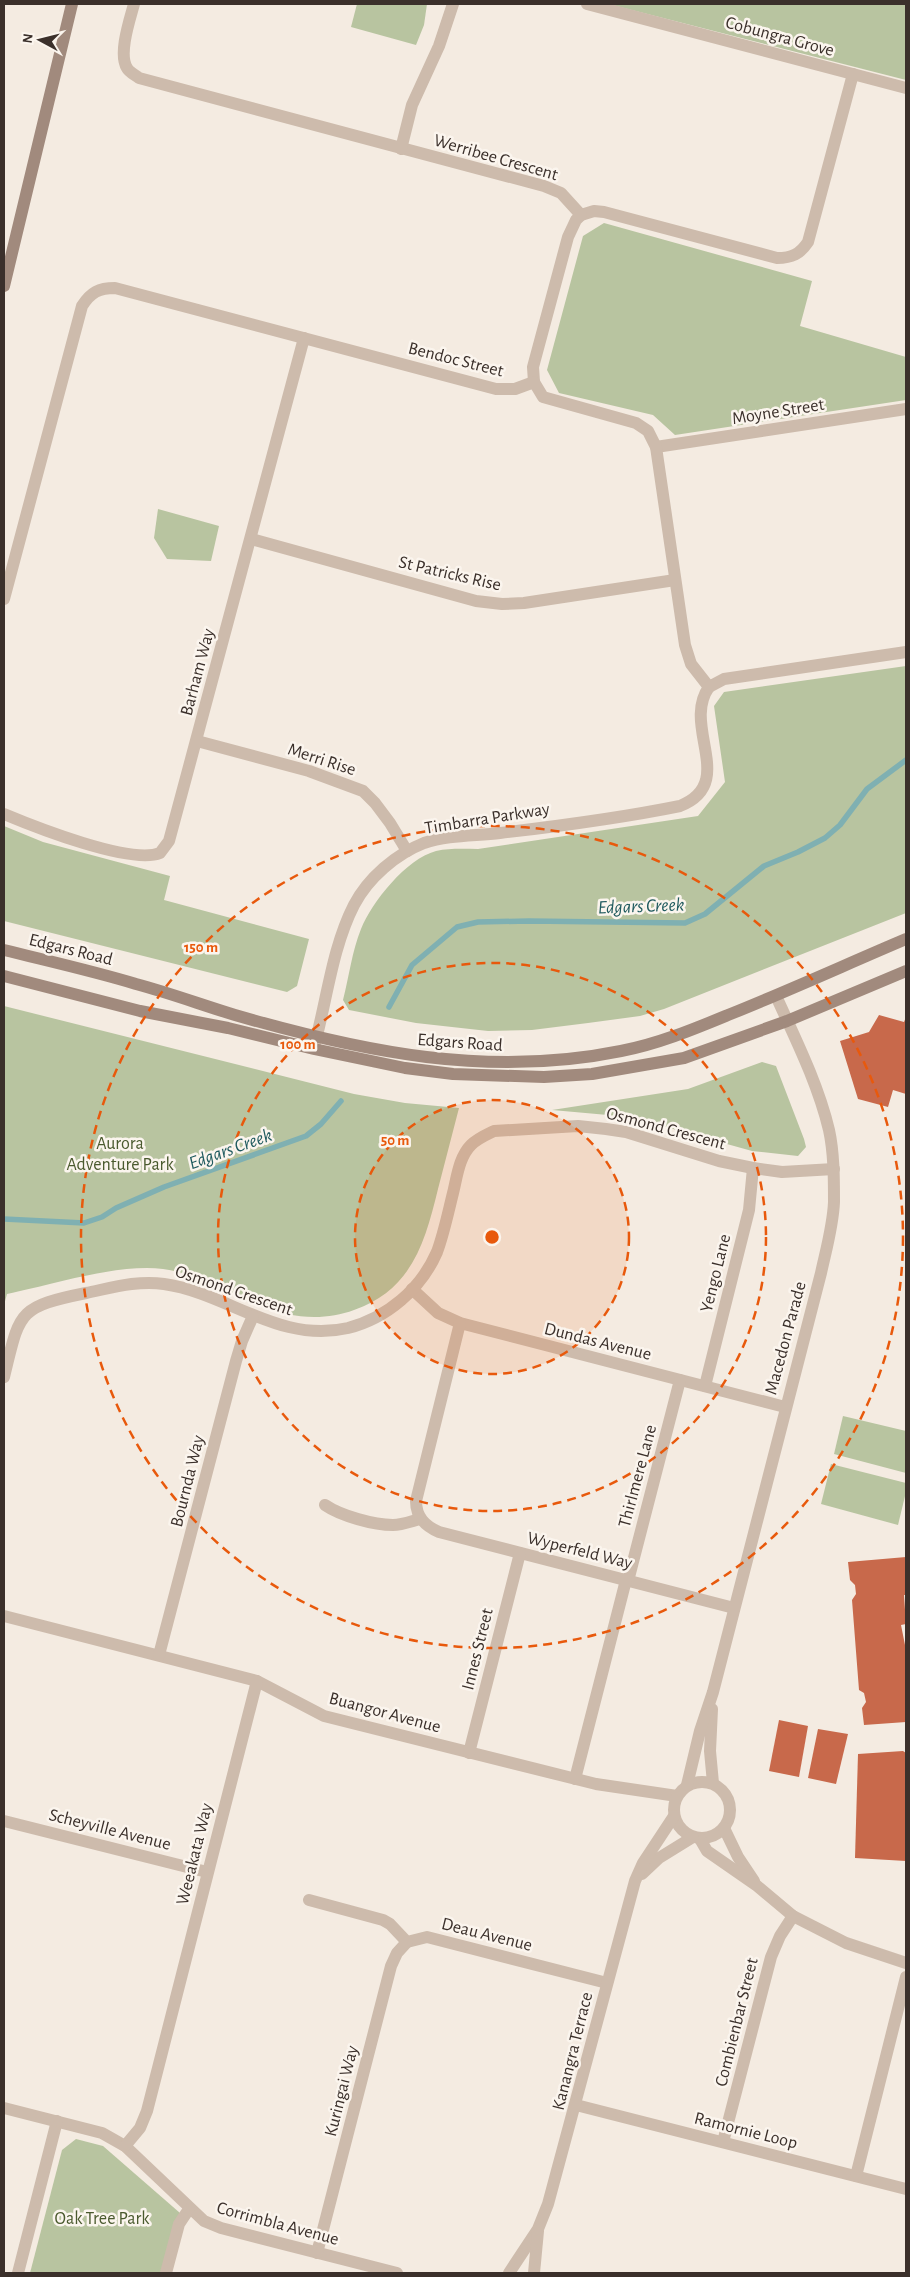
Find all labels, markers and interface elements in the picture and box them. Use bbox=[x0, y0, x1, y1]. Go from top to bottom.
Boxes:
street label: Cobungra Grove bbox=[724, 14, 836, 60]
north arrow bbox=[15, 15, 65, 65]
text: N bbox=[21, 33, 36, 44]
street label: Werribee Crescent bbox=[432, 132, 560, 184]
street label: Bendoc Street bbox=[406, 339, 505, 381]
street label: Moyne Street bbox=[731, 396, 826, 428]
street label: St Patricks Rise bbox=[397, 553, 503, 594]
street label: Barham Way bbox=[178, 626, 218, 718]
street label: Merri Rise bbox=[285, 741, 358, 779]
street label: Timbarra Parkway bbox=[423, 800, 551, 838]
water label: Edgars Creek bbox=[597, 895, 685, 918]
street label: Edgars Road bbox=[27, 931, 114, 969]
text: 150 m bbox=[184, 940, 218, 955]
street label: Edgars Road bbox=[417, 1031, 503, 1055]
text: 100 m bbox=[280, 1037, 316, 1052]
street label: Osmond Crescent bbox=[604, 1104, 728, 1154]
water label: Edgars Creek bbox=[186, 1126, 275, 1173]
text: 50 m bbox=[381, 1133, 409, 1148]
park label: Aurora Adventure Park bbox=[66, 1135, 174, 1174]
centre of rings bbox=[483, 1228, 501, 1246]
street label: Yengo Lane bbox=[698, 1232, 734, 1314]
street label: Osmond Crescent bbox=[173, 1262, 295, 1320]
street label: Macedon Parade bbox=[762, 1280, 810, 1397]
street label: Dundas Avenue bbox=[542, 1320, 653, 1364]
street label: Thirlmere Lane bbox=[616, 1423, 660, 1530]
street label: Bournda Way bbox=[168, 1433, 208, 1529]
street label: Wyperfeld Way bbox=[525, 1529, 634, 1573]
street label: Innes Street bbox=[459, 1606, 497, 1692]
street label: Buangor Avenue bbox=[327, 1689, 443, 1737]
street label: Weeakata Way bbox=[174, 1801, 216, 1907]
street label: Scheyville Avenue bbox=[47, 1806, 173, 1854]
street label: Deau Avenue bbox=[440, 1915, 534, 1955]
street label: Combienbar Street bbox=[712, 1956, 762, 2088]
street label: Kanangra Terrace bbox=[550, 1990, 596, 2112]
street label: Kuringai Way bbox=[322, 2044, 362, 2139]
street label: Ramornie Loop bbox=[692, 2109, 799, 2152]
street label: Corrimbla Avenue bbox=[215, 2199, 341, 2249]
park label: Oak Tree Park bbox=[54, 2210, 150, 2228]

